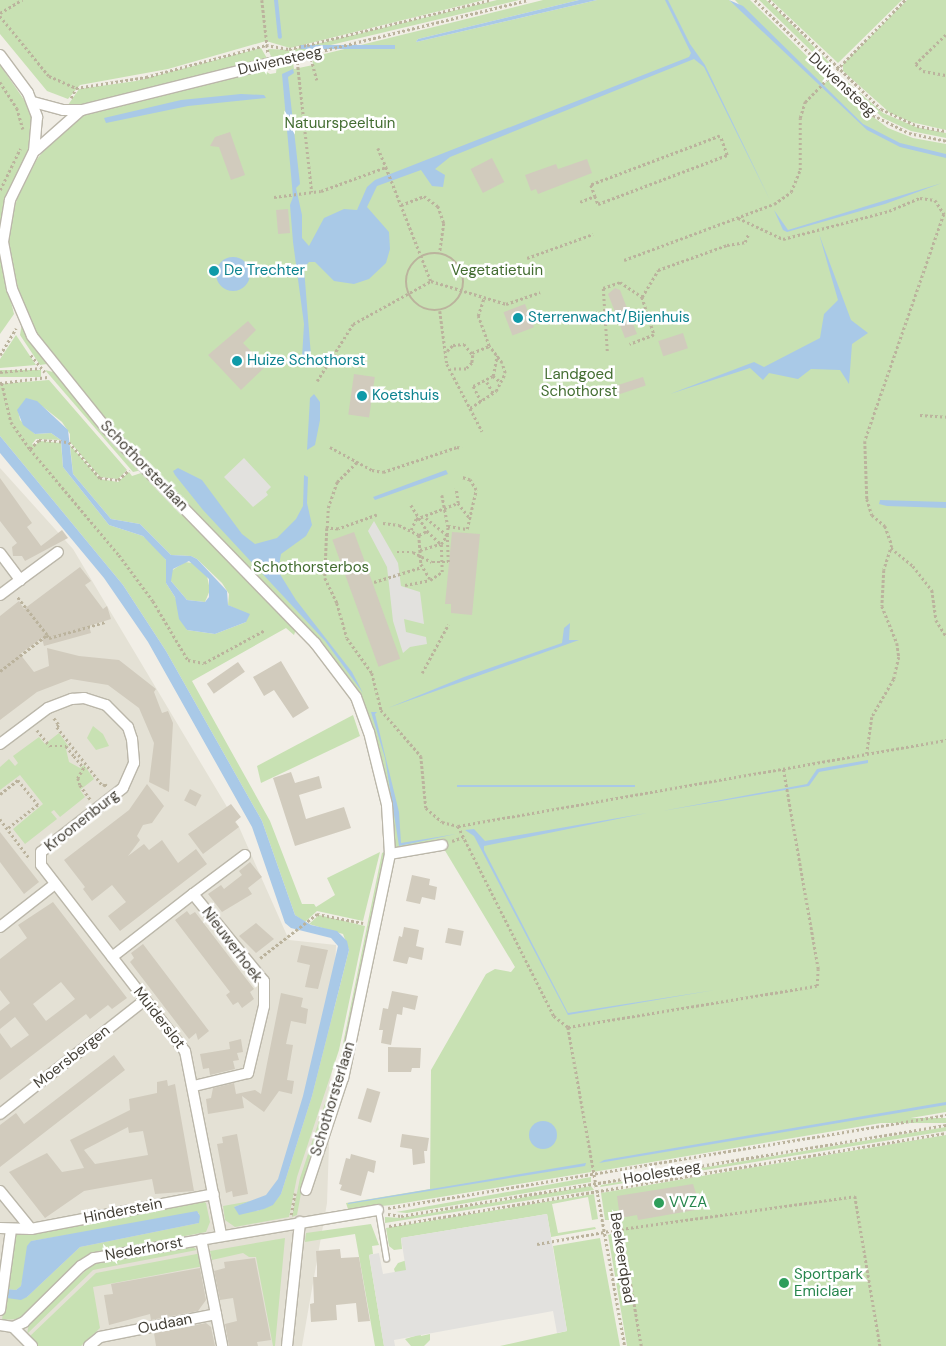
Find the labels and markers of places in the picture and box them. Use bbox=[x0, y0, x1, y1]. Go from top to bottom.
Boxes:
place label: De Trechter bbox=[224, 262, 305, 280]
marker: De Trechter bbox=[208, 265, 220, 277]
place label: Sterrenwacht/Bijenhuis bbox=[528, 309, 690, 327]
marker: Sterrenwacht/Bijenhuis bbox=[512, 312, 524, 324]
place label: Huize Schothorst bbox=[247, 352, 365, 370]
marker: Huize Schothorst bbox=[231, 355, 243, 367]
place label: Koetshuis bbox=[372, 387, 439, 405]
marker: Koetshuis bbox=[356, 390, 368, 402]
place label: VVZA bbox=[669, 1194, 707, 1212]
marker: VVZA bbox=[653, 1197, 665, 1209]
place label: Sportpark Emiclaer bbox=[794, 1265, 863, 1300]
marker: Sportpark Emiclaer bbox=[778, 1277, 790, 1289]

